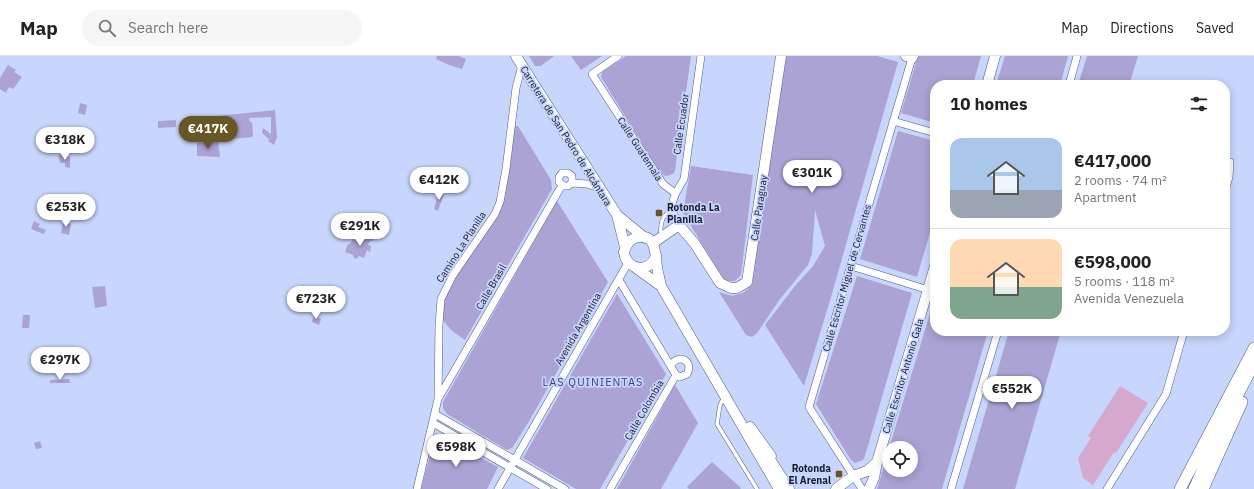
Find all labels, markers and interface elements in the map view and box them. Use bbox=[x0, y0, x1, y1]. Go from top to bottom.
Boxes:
search box bbox=[82, 10, 362, 46]
text: Map bbox=[20, 16, 58, 40]
icon: search bbox=[96, 17, 118, 39]
text: Search here bbox=[128, 18, 208, 37]
text: Map bbox=[1061, 19, 1088, 37]
text: Directions bbox=[1110, 19, 1174, 37]
text: Saved bbox=[1196, 19, 1234, 37]
street label: Carretera de San Pedro de Alcántara bbox=[517, 64, 615, 209]
street label: Calle Ecuador bbox=[670, 92, 692, 155]
text: 10 homes bbox=[950, 93, 1027, 115]
icon: filters bbox=[1188, 93, 1210, 115]
street label: Calle Guatemala bbox=[614, 114, 666, 184]
pin: €417K bbox=[180, 116, 236, 150]
text: €417K bbox=[188, 120, 228, 137]
pin: €318K bbox=[37, 127, 93, 161]
text: €318K bbox=[45, 131, 85, 148]
text: €417,000 bbox=[1074, 150, 1151, 172]
icon: home bbox=[982, 154, 1030, 202]
pin: €301K bbox=[784, 160, 840, 194]
text: €301K bbox=[792, 164, 832, 181]
pin: €412K bbox=[411, 167, 467, 201]
text: €412K bbox=[419, 171, 459, 188]
text: 2 rooms · 74 m² bbox=[1074, 172, 1167, 189]
street label: Calle Paraguay bbox=[748, 174, 770, 242]
text: Apartment bbox=[1074, 189, 1137, 206]
pin: €253K bbox=[38, 194, 94, 228]
text: €253K bbox=[46, 198, 86, 215]
place label: Rotonda La Planilla bbox=[667, 201, 720, 226]
street label: Calle Escritor Miguel de Cervantes bbox=[820, 203, 874, 353]
street label: Camino La Planilla bbox=[433, 208, 489, 285]
marker: Rotonda La Planilla bbox=[654, 208, 664, 218]
pin: €291K bbox=[332, 213, 388, 247]
text: €291K bbox=[340, 217, 380, 234]
text: €598,000 bbox=[1074, 251, 1151, 273]
icon: home bbox=[982, 255, 1030, 303]
street label: Calle Brasil bbox=[473, 262, 509, 312]
text: 5 rooms · 118 m² bbox=[1074, 273, 1175, 290]
pin: €723K bbox=[288, 286, 344, 320]
text: €723K bbox=[296, 290, 336, 307]
street label: Avenida Argentína bbox=[552, 290, 604, 368]
text: Avenida Venezuela bbox=[1074, 290, 1184, 307]
street label: Calle Escritor Antonio Gala bbox=[879, 316, 927, 435]
pin: €297K bbox=[32, 347, 88, 381]
text: €297K bbox=[40, 351, 80, 368]
district label: LAS QUINIENTAS bbox=[543, 375, 643, 389]
pin: €552K bbox=[984, 376, 1040, 410]
street label: Calle Colombia bbox=[622, 377, 667, 442]
text: €552K bbox=[992, 380, 1032, 397]
pin: €598K bbox=[428, 434, 484, 468]
text: €598K bbox=[436, 438, 476, 455]
map controls bbox=[882, 441, 918, 477]
button: locate bbox=[882, 441, 918, 477]
place label: Rotonda El Arenal bbox=[788, 462, 831, 487]
marker: Rotonda El Arenal bbox=[834, 469, 844, 479]

